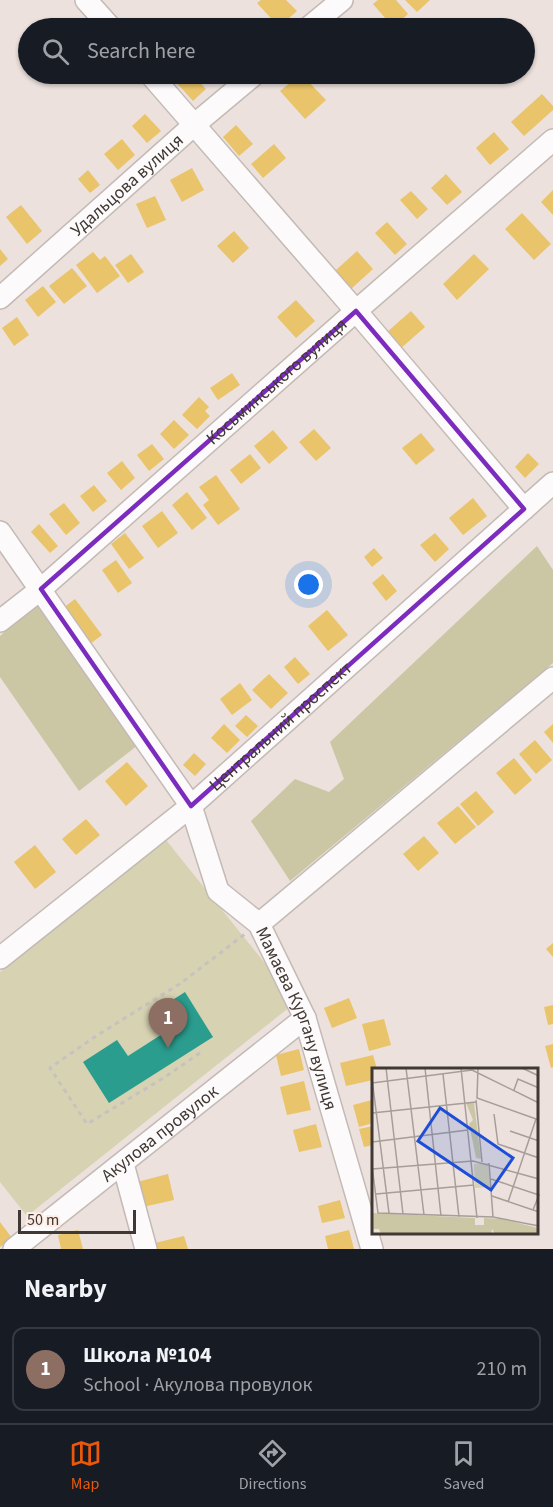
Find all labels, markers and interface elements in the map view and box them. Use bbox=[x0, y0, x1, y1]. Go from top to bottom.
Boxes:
search box bbox=[18, 18, 535, 84]
icon: search bbox=[39, 35, 72, 68]
text: Search here bbox=[87, 35, 195, 67]
street label: Удальцова вулиця bbox=[65, 128, 189, 242]
street label: Косьминського вулиця bbox=[201, 312, 353, 451]
your location bbox=[294, 570, 323, 599]
street label: Центральний проспект bbox=[204, 656, 358, 797]
street label: Мамаєва Кургану вулиця bbox=[249, 923, 343, 1113]
pin: 1 bbox=[148, 998, 188, 1048]
inset map bbox=[372, 1068, 538, 1234]
street label: Акулова провулок bbox=[96, 1079, 224, 1188]
scale bar bbox=[18, 1207, 136, 1234]
text: 50 m bbox=[27, 1209, 59, 1231]
text: Nearby bbox=[24, 1270, 107, 1307]
text: Школа №104 bbox=[83, 1339, 212, 1371]
text: 1 bbox=[40, 1355, 51, 1383]
text: 210 m bbox=[477, 1355, 527, 1383]
text: School · Акулова провулок bbox=[83, 1371, 312, 1399]
tab: Map bbox=[69, 1437, 102, 1495]
tab: Directions bbox=[239, 1437, 306, 1495]
tab: Saved bbox=[444, 1437, 484, 1495]

